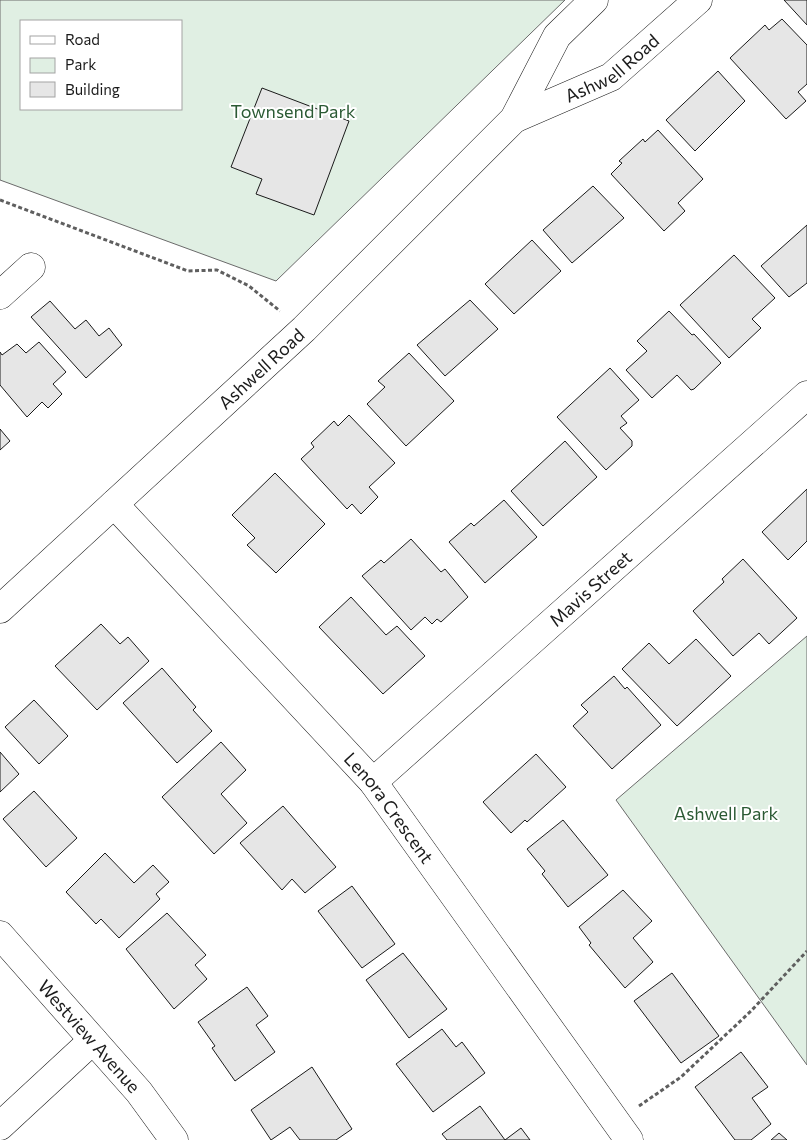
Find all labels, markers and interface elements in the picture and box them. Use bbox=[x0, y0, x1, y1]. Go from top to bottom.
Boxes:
legend bbox=[20, 20, 182, 110]
street label: Ashwell Road bbox=[561, 29, 663, 107]
text: Road bbox=[65, 30, 100, 48]
text: Park bbox=[65, 55, 96, 73]
text: Building bbox=[65, 80, 120, 98]
park label: Townsend Park bbox=[231, 100, 356, 122]
street label: Ashwell Road bbox=[214, 323, 309, 414]
street label: Mavis Street bbox=[545, 546, 636, 631]
street label: Lenora Crescent bbox=[340, 748, 438, 867]
park label: Ashwell Park bbox=[674, 802, 779, 824]
street label: Westview Avenue bbox=[34, 975, 145, 1097]

